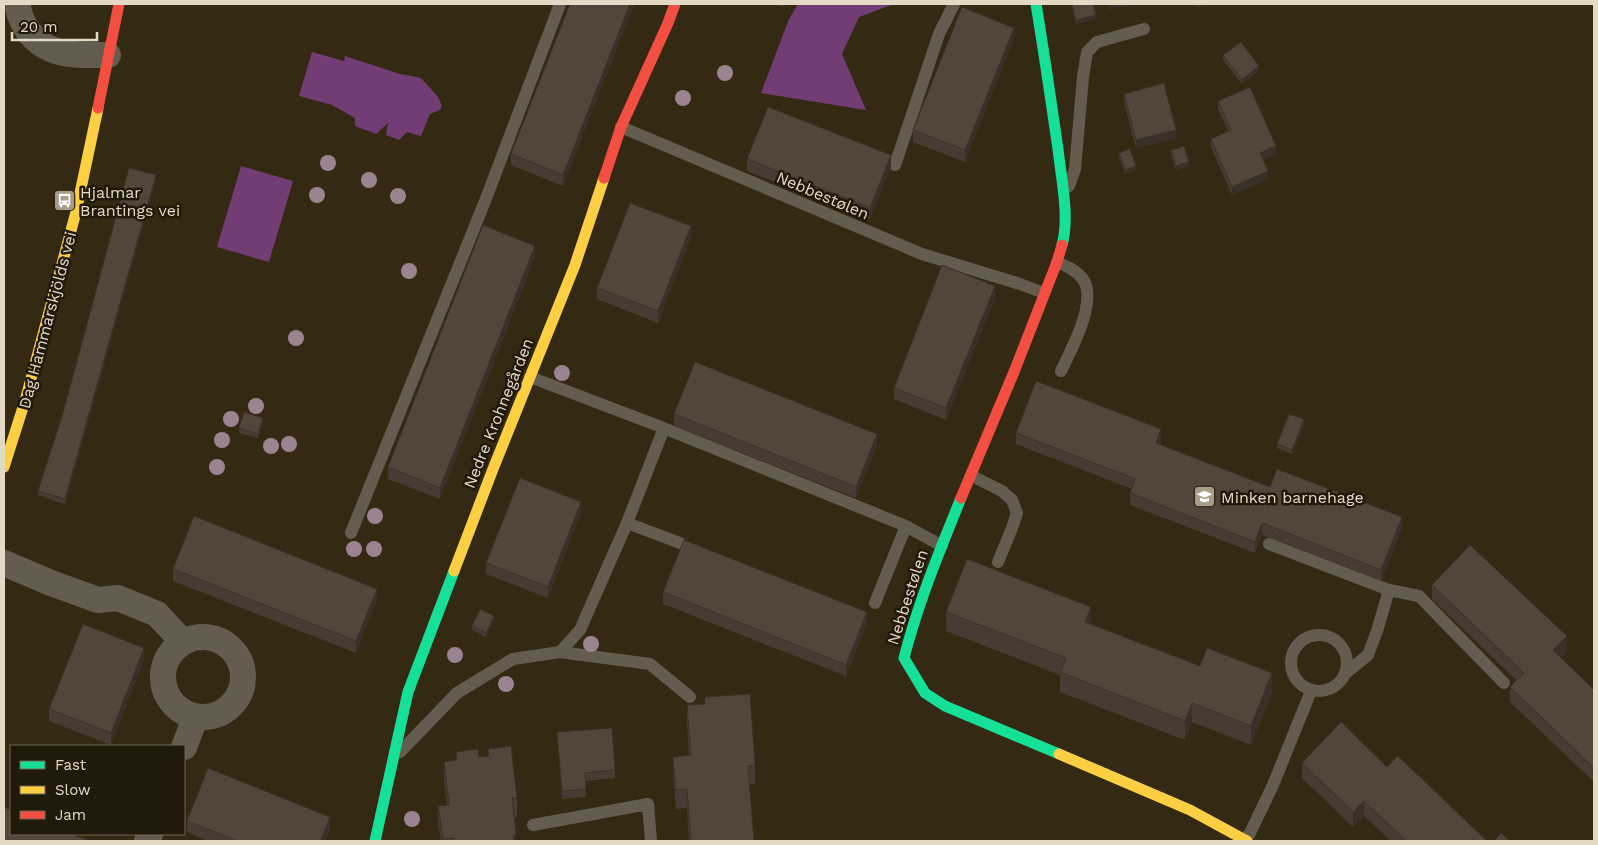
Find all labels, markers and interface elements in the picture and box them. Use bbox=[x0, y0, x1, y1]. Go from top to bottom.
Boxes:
scale bar bbox=[12, 10, 98, 42]
text: 20 m bbox=[20, 18, 58, 36]
street label: Nebbestølen bbox=[774, 167, 872, 224]
place label: Hjalmar Brantings vei bbox=[80, 183, 180, 220]
bus stop icon: Hjalmar Brantings vei bbox=[52, 189, 76, 213]
street label: Dag Hammarskjölds vei bbox=[15, 229, 80, 411]
street label: Nedre Krohnegården bbox=[460, 335, 537, 491]
school or university icon: Minken barnehage bbox=[1193, 485, 1217, 509]
place label: Minken barnehage bbox=[1221, 488, 1364, 507]
street label: Nebbestølen bbox=[883, 547, 932, 647]
legend bbox=[10, 745, 185, 835]
text: Fast bbox=[55, 756, 87, 774]
text: Slow bbox=[55, 781, 91, 799]
text: Jam bbox=[55, 806, 86, 824]

